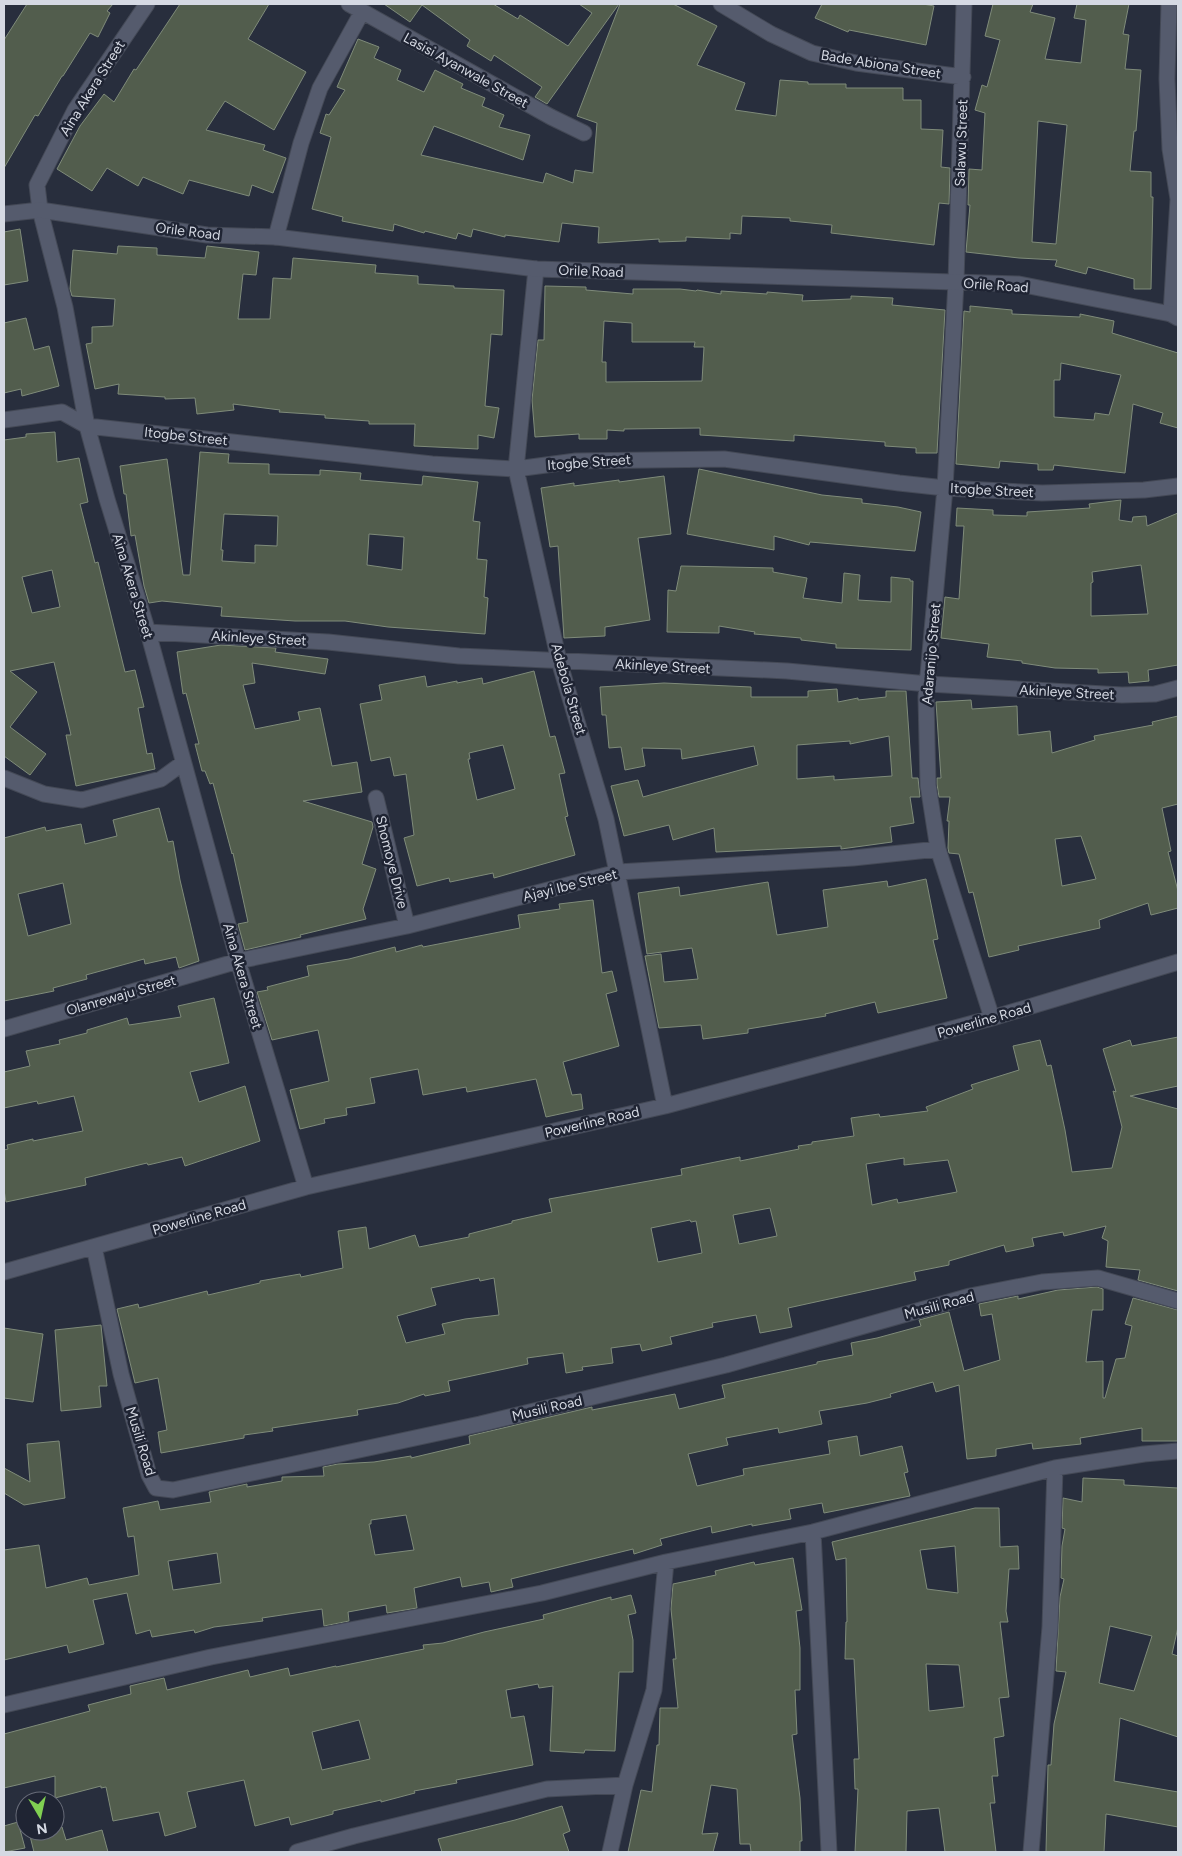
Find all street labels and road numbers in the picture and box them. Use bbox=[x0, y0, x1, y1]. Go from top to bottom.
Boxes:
street label: Lasisi Ayanwale Street bbox=[400, 29, 531, 112]
street label: Aina Akera Street bbox=[56, 37, 129, 139]
street label: Bade Abiona Street bbox=[820, 47, 942, 82]
street label: Salawu Street bbox=[951, 99, 972, 187]
street label: Orile Road bbox=[155, 219, 221, 244]
street label: Orile Road bbox=[558, 262, 624, 281]
street label: Orile Road bbox=[963, 275, 1029, 296]
street label: Itogbe Street bbox=[143, 424, 229, 449]
street label: Itogbe Street bbox=[547, 451, 631, 474]
street label: Itogbe Street bbox=[950, 480, 1034, 501]
street label: Aina Akera Street bbox=[108, 531, 157, 641]
street label: Adaranijo Street bbox=[919, 602, 944, 706]
street label: Akinleye Street bbox=[211, 628, 307, 649]
street label: Adebola Street bbox=[547, 641, 590, 737]
street label: Akinleye Street bbox=[615, 656, 711, 677]
street label: Akinleye Street bbox=[1019, 682, 1115, 703]
street label: Shomoye Drive bbox=[372, 814, 411, 911]
street label: Ajayi Ibe Street bbox=[521, 866, 619, 905]
street label: Aina Akera Street bbox=[219, 921, 266, 1031]
street label: Olanrewaju Street bbox=[64, 972, 178, 1019]
street label: Powerline Road bbox=[935, 999, 1033, 1042]
street label: Powerline Road bbox=[543, 1103, 641, 1142]
street label: Powerline Road bbox=[150, 1196, 248, 1239]
street label: Musili Road bbox=[902, 1288, 976, 1323]
street label: Musili Road bbox=[510, 1392, 584, 1425]
street label: Musili Road bbox=[122, 1404, 159, 1478]

